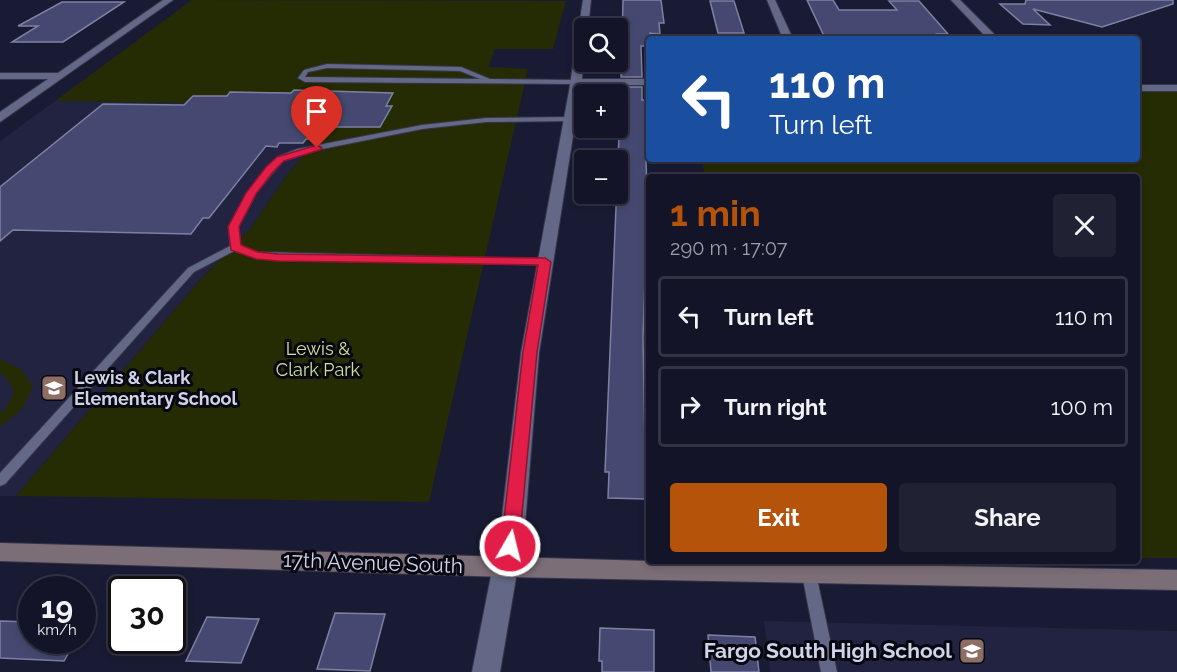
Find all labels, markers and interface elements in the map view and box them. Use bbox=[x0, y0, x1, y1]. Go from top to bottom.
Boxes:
map controls bbox=[574, 18, 628, 204]
button: search bbox=[574, 18, 628, 72]
text: 110 m bbox=[769, 59, 885, 108]
icon: left bbox=[670, 60, 748, 138]
button: + bbox=[574, 84, 628, 138]
pin bbox=[291, 86, 342, 148]
icon: arrive bbox=[300, 95, 333, 128]
text: Turn left bbox=[769, 109, 872, 140]
button: − bbox=[574, 150, 628, 204]
text: 1 min bbox=[670, 192, 761, 234]
button: close bbox=[1053, 194, 1116, 257]
text: 290 m · 17:07 bbox=[670, 236, 788, 260]
icon: left bbox=[673, 300, 706, 333]
text: Turn left bbox=[724, 304, 814, 330]
text: 110 m bbox=[1055, 304, 1113, 330]
park label: Lewis & Clark Park bbox=[276, 338, 361, 380]
place label: Lewis & Clark Elementary School bbox=[74, 367, 238, 409]
school or university icon: Lewis & Clark Elementary School bbox=[39, 373, 69, 403]
icon: right bbox=[673, 390, 706, 423]
text: Turn right bbox=[724, 394, 827, 420]
text: 100 m bbox=[1051, 394, 1113, 420]
button: Exit bbox=[670, 483, 887, 552]
button: Share bbox=[899, 483, 1116, 552]
position arrow bbox=[478, 514, 542, 578]
street label: 17th Avenue South bbox=[283, 547, 463, 578]
speed limit sign: 30 bbox=[108, 576, 186, 654]
text: 19 bbox=[41, 590, 73, 625]
text: km/h bbox=[37, 621, 77, 639]
school or university icon: Fargo South High School bbox=[957, 636, 987, 666]
place label: Fargo South High School bbox=[704, 638, 952, 663]

